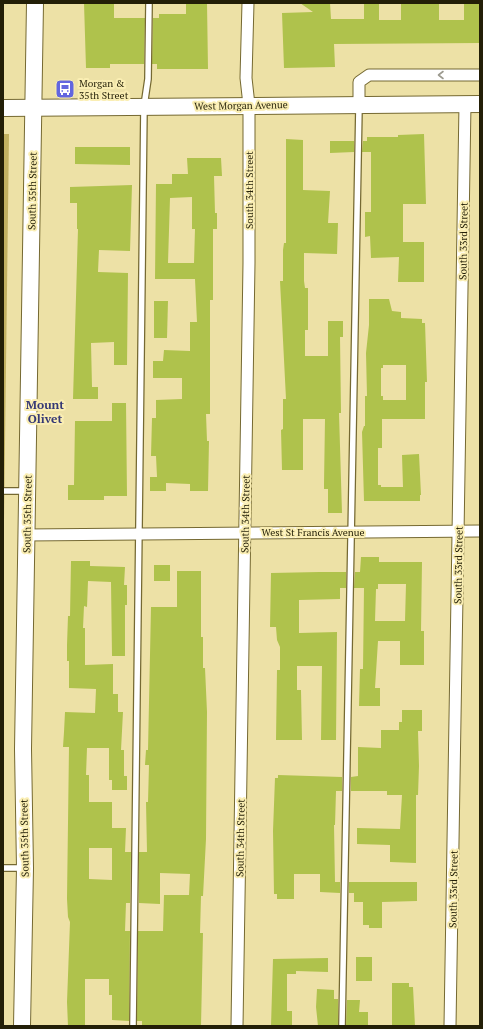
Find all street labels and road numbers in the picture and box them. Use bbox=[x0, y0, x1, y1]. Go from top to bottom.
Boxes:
street label: West Morgan Avenue bbox=[194, 98, 288, 113]
street label: South 34th Street bbox=[243, 151, 256, 229]
street label: South 35th Street bbox=[25, 152, 40, 230]
street label: South 33rd Street bbox=[456, 202, 471, 280]
street label: South 35th Street bbox=[20, 475, 35, 553]
street label: South 34th Street bbox=[238, 475, 253, 553]
street label: West St Francis Avenue bbox=[262, 526, 364, 539]
street label: South 33rd Street bbox=[451, 526, 466, 604]
street label: South 35th Street bbox=[17, 799, 32, 877]
street label: South 34th Street bbox=[233, 799, 248, 877]
street label: South 33rd Street bbox=[446, 850, 461, 928]

